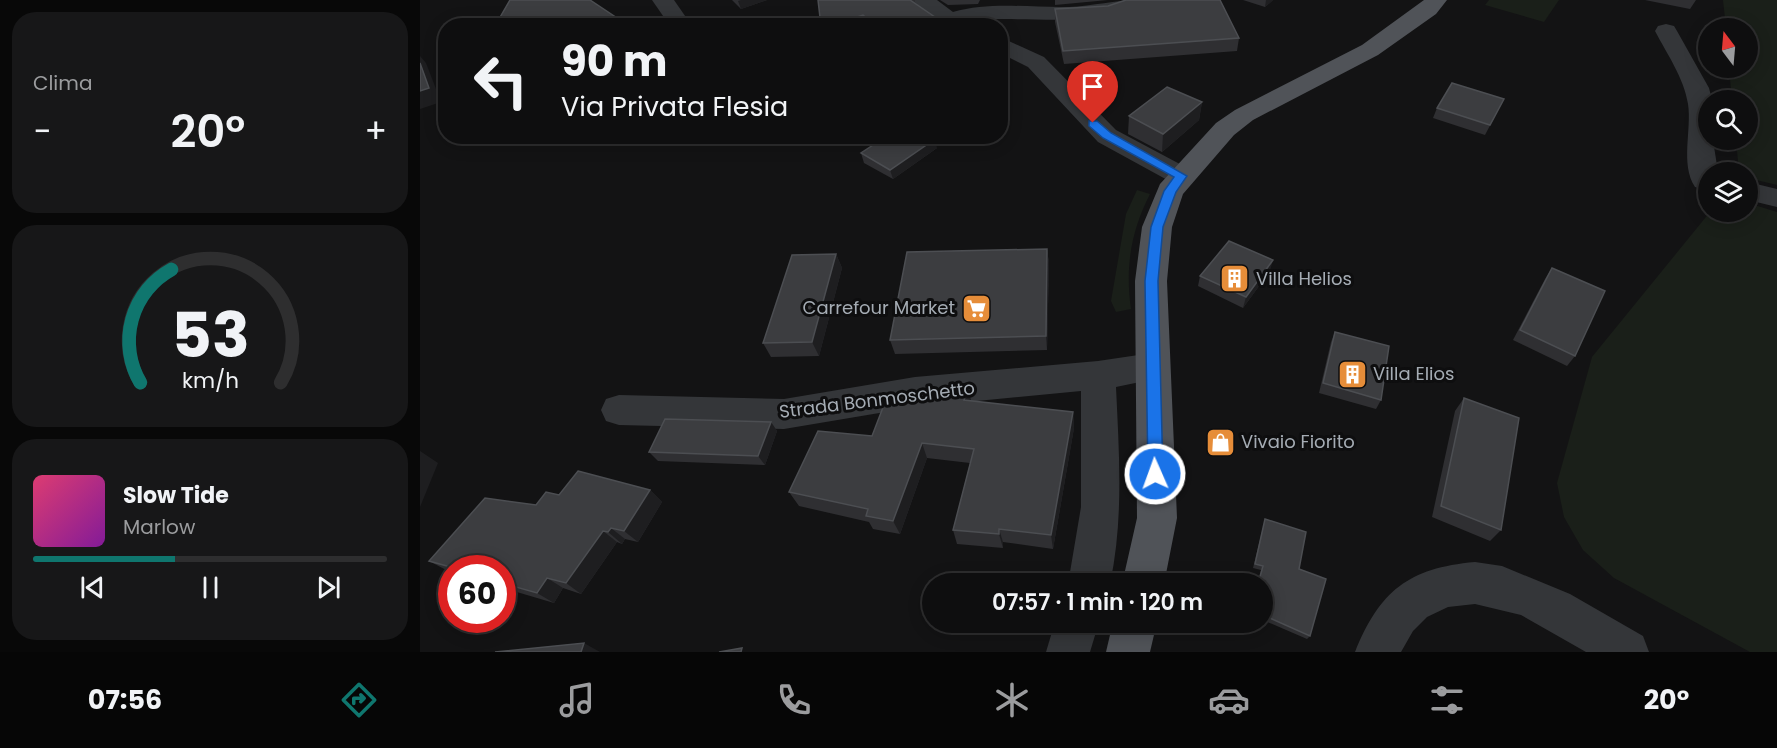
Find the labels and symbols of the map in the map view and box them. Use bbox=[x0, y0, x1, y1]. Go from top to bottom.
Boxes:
north arrow bbox=[1698, 18, 1758, 78]
pin bbox=[1067, 61, 1118, 123]
building icon: Villa Helios bbox=[1219, 263, 1251, 295]
place label: Villa Helios bbox=[1256, 266, 1352, 291]
supermarket icon: Carrefour Market bbox=[960, 292, 992, 324]
place label: Carrefour Market bbox=[803, 295, 955, 320]
building icon: Villa Elios bbox=[1336, 358, 1368, 390]
place label: Villa Elios bbox=[1373, 361, 1454, 386]
street label: Strada Bonmoschetto bbox=[778, 375, 976, 424]
shop icon: Vivaio Fiorito bbox=[1204, 426, 1236, 458]
place label: Vivaio Fiorito bbox=[1241, 429, 1355, 454]
position arrow bbox=[1123, 442, 1187, 506]
speed limit sign: 60 bbox=[438, 555, 516, 633]

